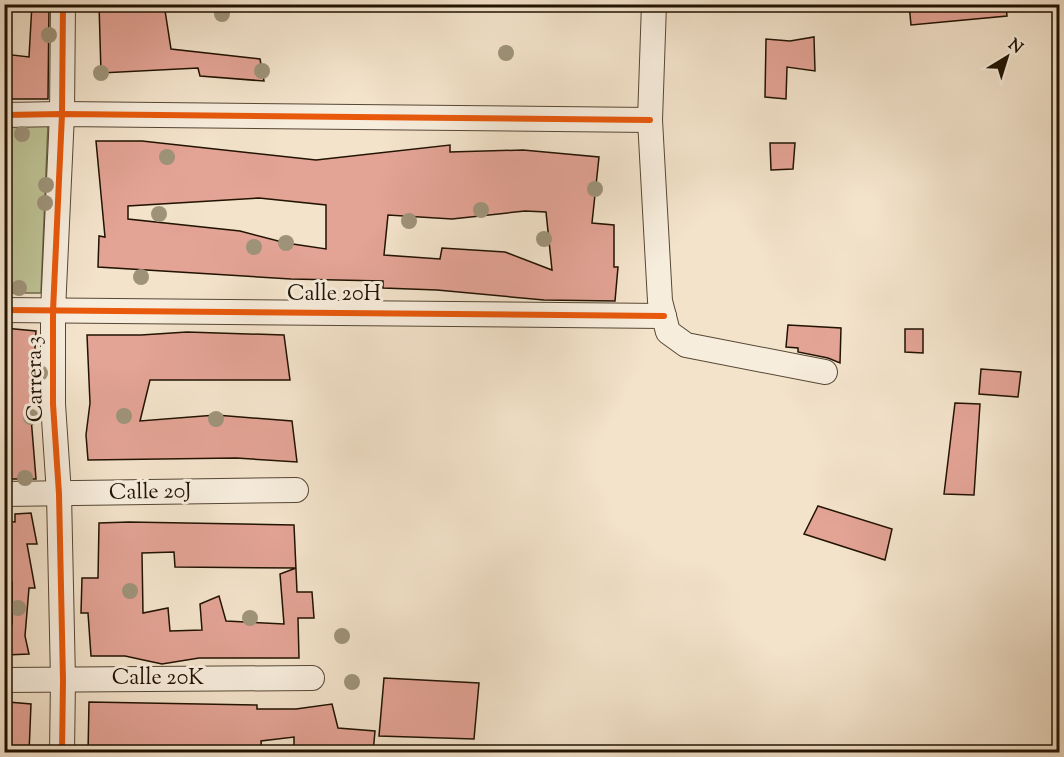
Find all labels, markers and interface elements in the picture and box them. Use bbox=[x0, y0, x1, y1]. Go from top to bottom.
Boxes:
north arrow bbox=[977, 27, 1037, 87]
text: N bbox=[1003, 34, 1027, 60]
street label: Calle 20H bbox=[287, 279, 381, 311]
street label: Carrera 3 bbox=[19, 336, 53, 422]
street label: Calle 20J bbox=[109, 476, 191, 510]
street label: Calle 20K bbox=[112, 663, 204, 695]

